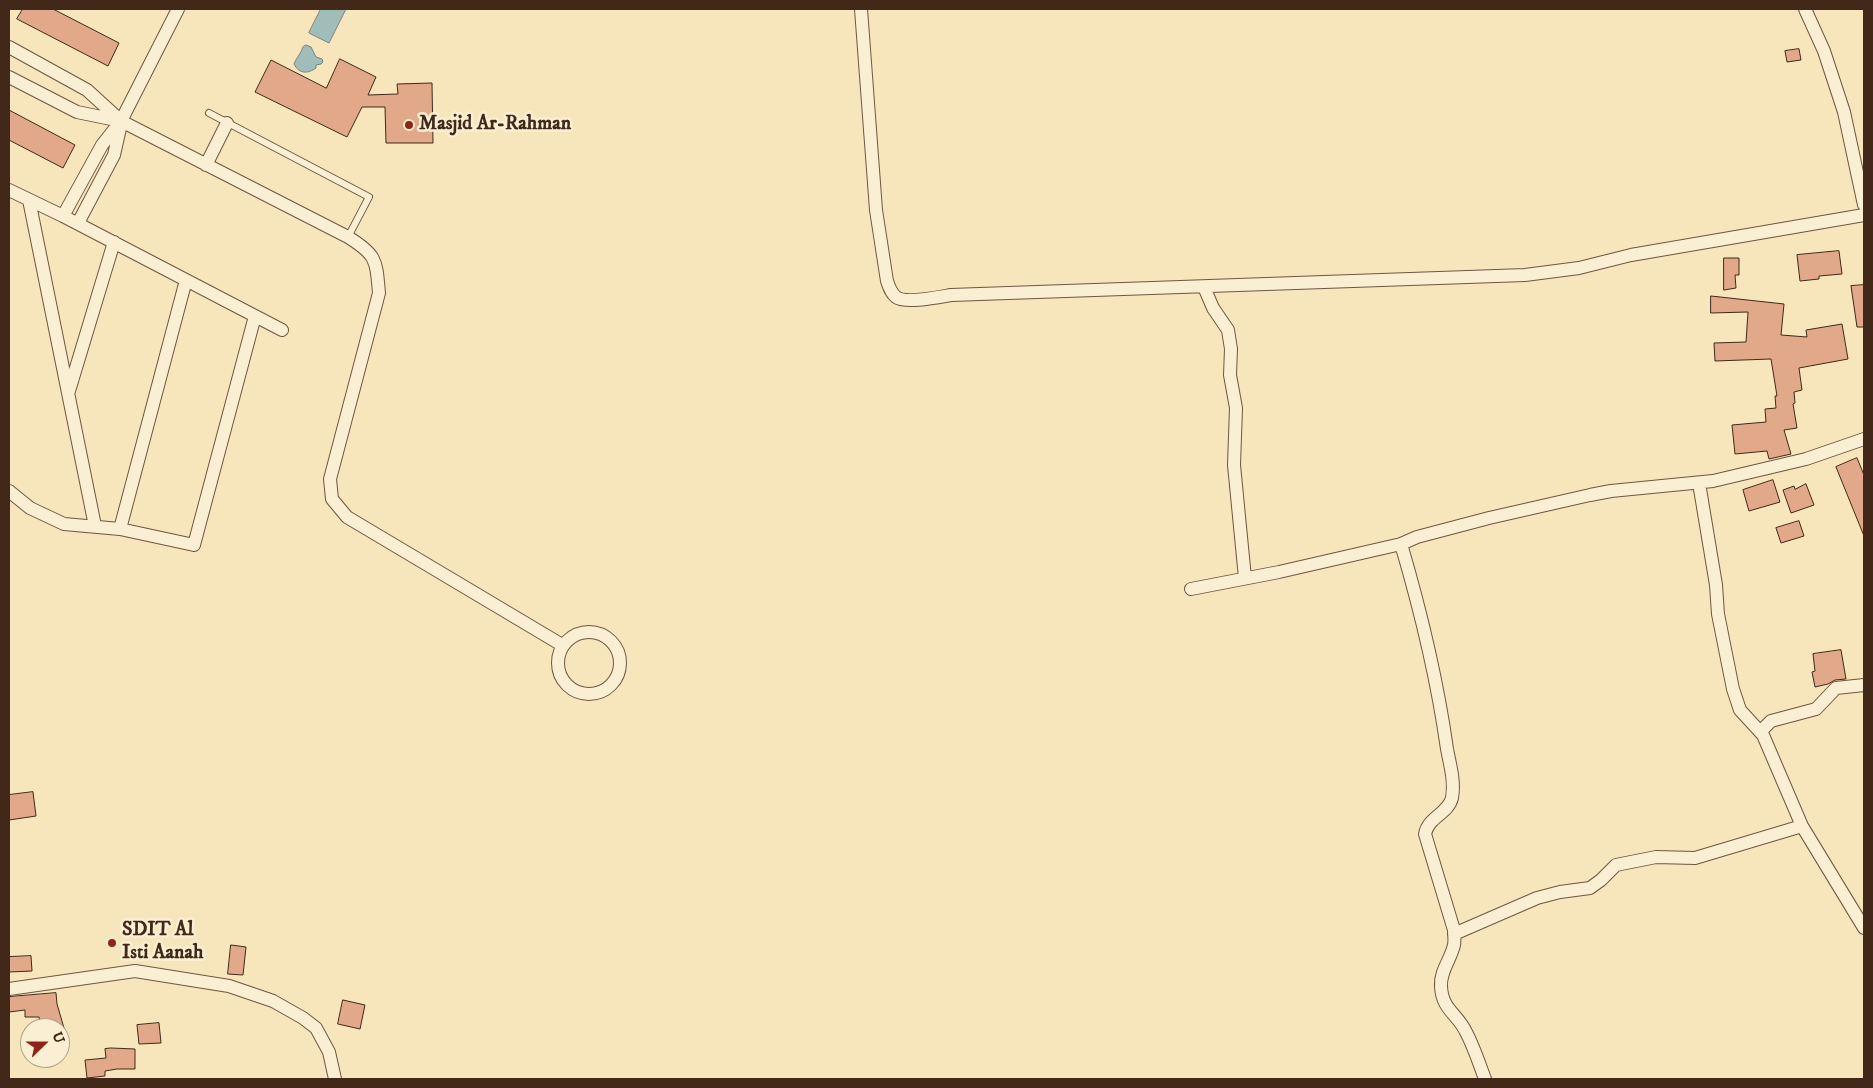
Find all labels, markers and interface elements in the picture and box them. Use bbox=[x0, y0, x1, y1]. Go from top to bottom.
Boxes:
place label: Masjid Ar-Rahman bbox=[419, 113, 571, 137]
marker: Masjid Ar-Rahman bbox=[403, 119, 415, 131]
place label: SDIT Al Isti Aanah bbox=[122, 919, 203, 966]
marker: SDIT Al Isti Aanah bbox=[106, 937, 118, 949]
north arrow bbox=[20, 1018, 70, 1068]
text: U bbox=[48, 1029, 68, 1046]

